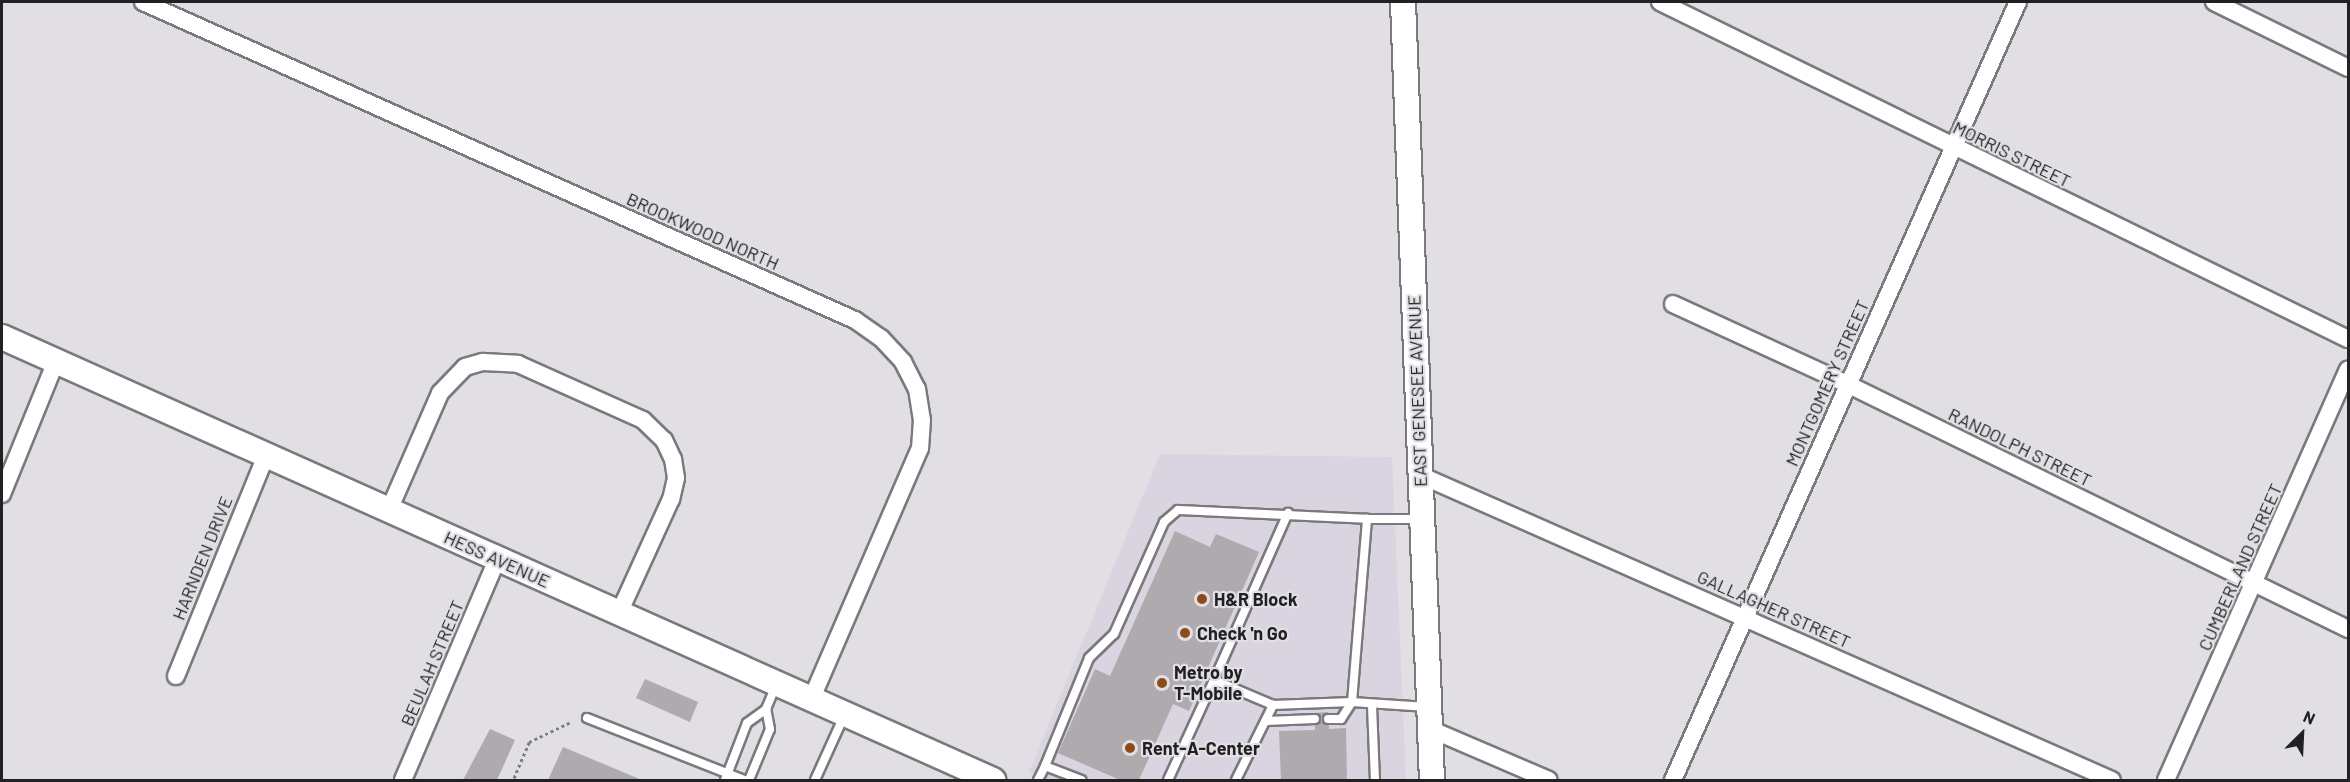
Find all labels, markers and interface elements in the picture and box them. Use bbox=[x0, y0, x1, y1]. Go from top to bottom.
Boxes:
street label: MORRIS STREET bbox=[1950, 116, 2074, 192]
street label: BROOKWOOD NORTH bbox=[623, 188, 783, 274]
street label: EAST GENESEE AVENUE bbox=[1403, 295, 1431, 487]
street label: MONTGOMERY STREET bbox=[1781, 297, 1873, 469]
street label: RANDOLPH STREET bbox=[1945, 403, 2095, 491]
street label: CUMBERLAND STREET bbox=[2193, 480, 2287, 654]
street label: HARNDEN DRIVE bbox=[167, 493, 237, 623]
street label: HESS AVENUE bbox=[441, 526, 553, 592]
street label: GALLAGHER STREET bbox=[1694, 565, 1854, 653]
place label: H&R Block bbox=[1214, 588, 1297, 610]
marker: H&R Block bbox=[1195, 592, 1209, 606]
street label: BEULAH STREET bbox=[396, 597, 468, 729]
place label: Check 'n Go bbox=[1197, 622, 1288, 644]
marker: Check 'n Go bbox=[1178, 626, 1192, 640]
place label: Metro by T-Mobile bbox=[1174, 662, 1242, 704]
marker: Metro by T-Mobile bbox=[1155, 676, 1169, 690]
north arrow bbox=[2272, 704, 2332, 764]
text: N bbox=[2301, 706, 2318, 728]
place label: Rent-A-Center bbox=[1142, 737, 1260, 759]
marker: Rent-A-Center bbox=[1123, 741, 1137, 755]

